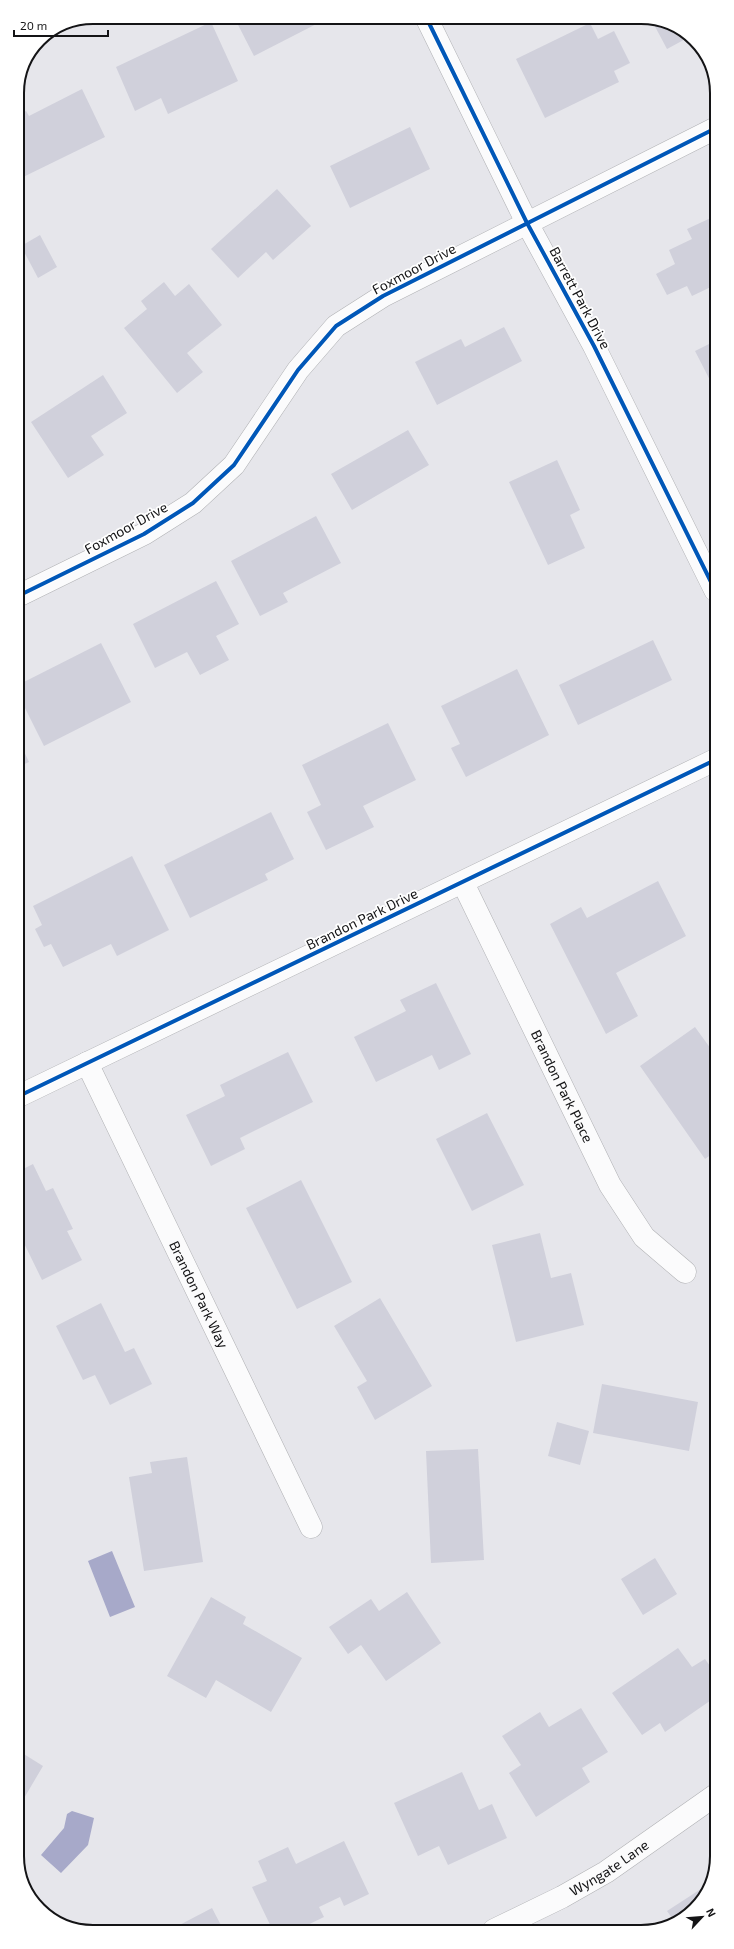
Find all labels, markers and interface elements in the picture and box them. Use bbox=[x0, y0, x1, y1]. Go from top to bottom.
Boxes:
scale bar bbox=[14, 12, 108, 38]
text: 20 m bbox=[20, 18, 47, 32]
street label: Foxmoor Drive bbox=[369, 239, 459, 298]
street label: Barrett Park Drive bbox=[546, 244, 615, 352]
street label: Foxmoor Drive bbox=[81, 498, 170, 557]
street label: Brandon Park Drive bbox=[303, 884, 420, 953]
street label: Brandon Park Place bbox=[528, 1027, 597, 1145]
street label: Brandon Park Way bbox=[166, 1238, 233, 1351]
street label: Wyngate Lane bbox=[566, 1836, 652, 1899]
north arrow bbox=[682, 1897, 722, 1937]
text: N bbox=[704, 1906, 719, 1919]

